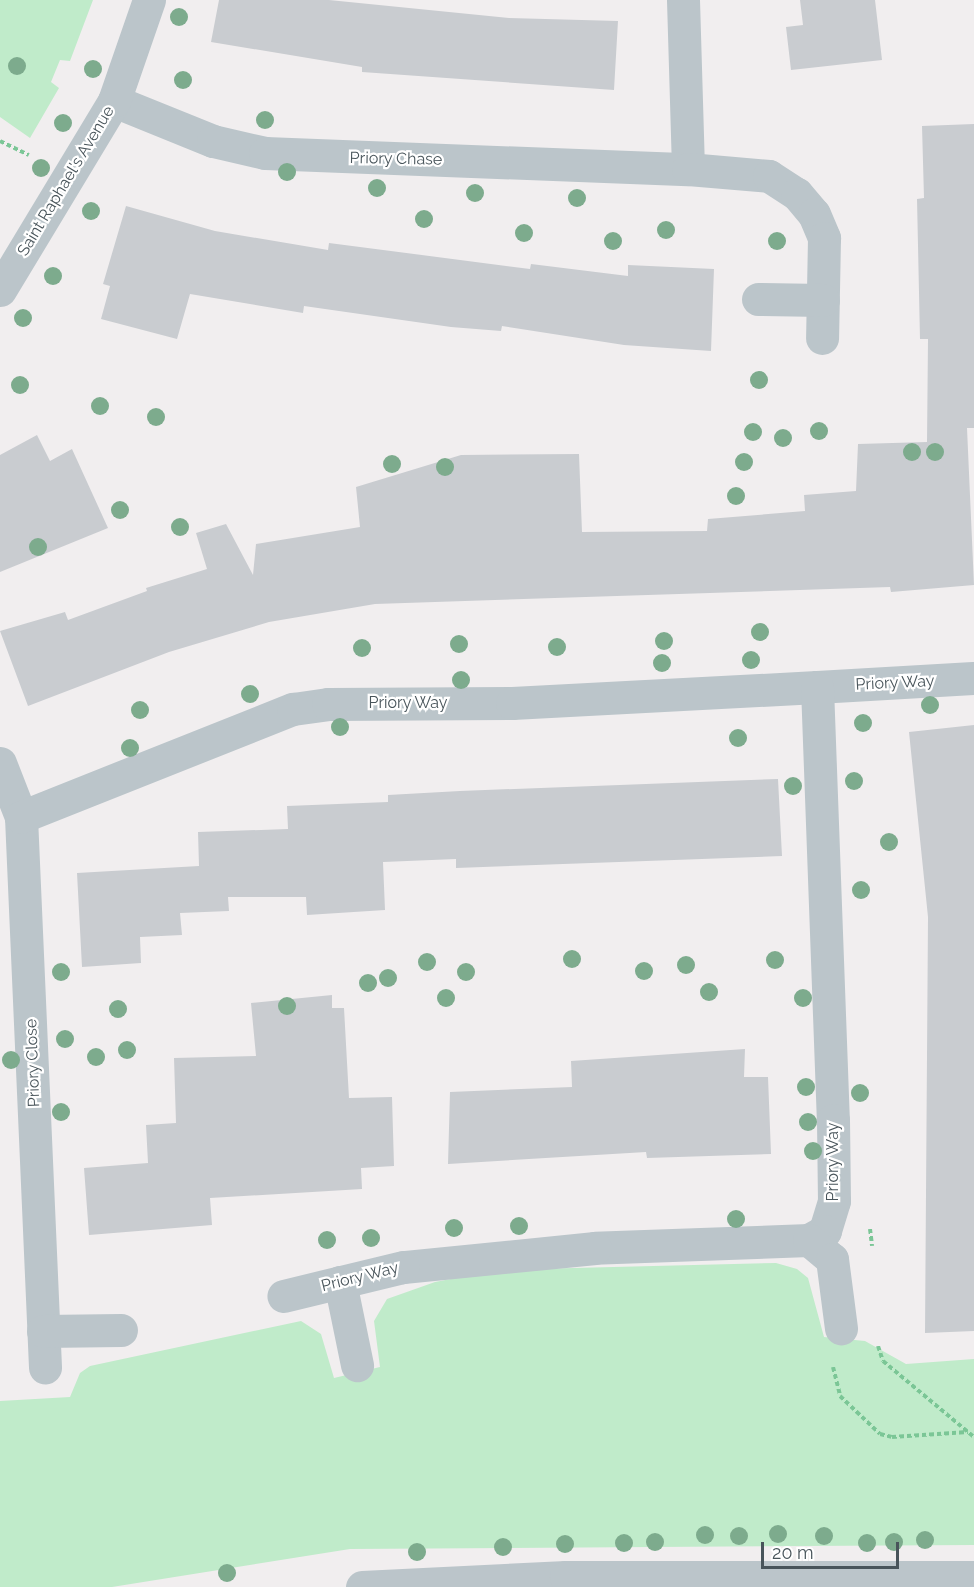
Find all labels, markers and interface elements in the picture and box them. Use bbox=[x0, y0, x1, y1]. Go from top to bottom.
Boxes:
street label: Saint Raphael's Avenue bbox=[13, 102, 119, 260]
street label: Priory Chase bbox=[349, 149, 443, 169]
street label: Priory Way bbox=[855, 671, 935, 695]
street label: Priory Way bbox=[368, 693, 448, 713]
street label: Priory Close bbox=[22, 1018, 44, 1108]
street label: Priory Way bbox=[823, 1122, 843, 1202]
street label: Priory Way bbox=[319, 1258, 401, 1296]
scale bar bbox=[764, 1530, 902, 1568]
text: 20 m bbox=[772, 1542, 814, 1563]

